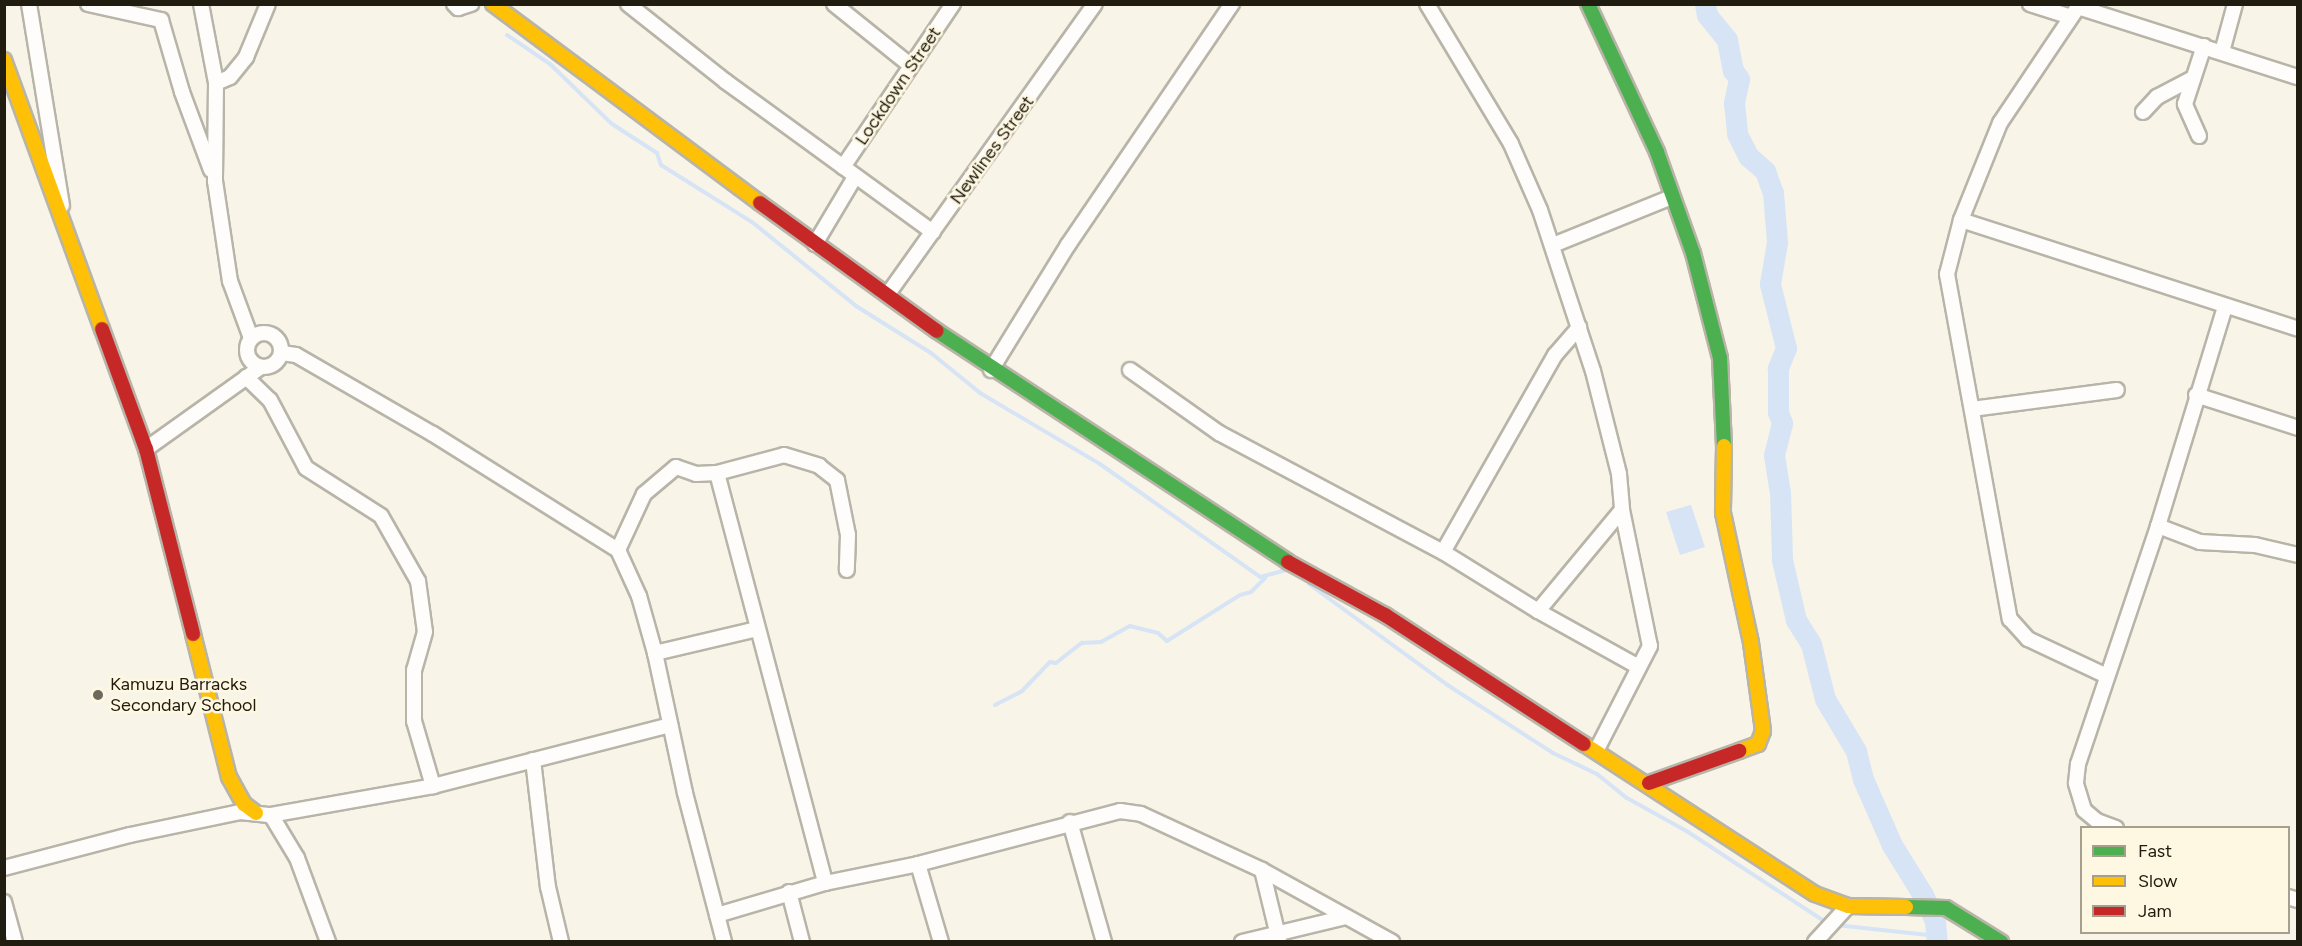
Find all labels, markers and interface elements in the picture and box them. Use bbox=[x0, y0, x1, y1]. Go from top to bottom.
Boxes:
street label: Lockdown Street bbox=[851, 23, 945, 149]
street label: Newlines Street bbox=[945, 92, 1039, 208]
place label: Kamuzu Barracks Secondary School bbox=[110, 674, 257, 716]
marker: Kamuzu Barracks Secondary School bbox=[91, 688, 105, 702]
legend bbox=[2080, 826, 2290, 934]
text: Fast bbox=[2138, 840, 2172, 862]
text: Slow bbox=[2138, 870, 2177, 892]
text: Jam bbox=[2138, 900, 2172, 922]

